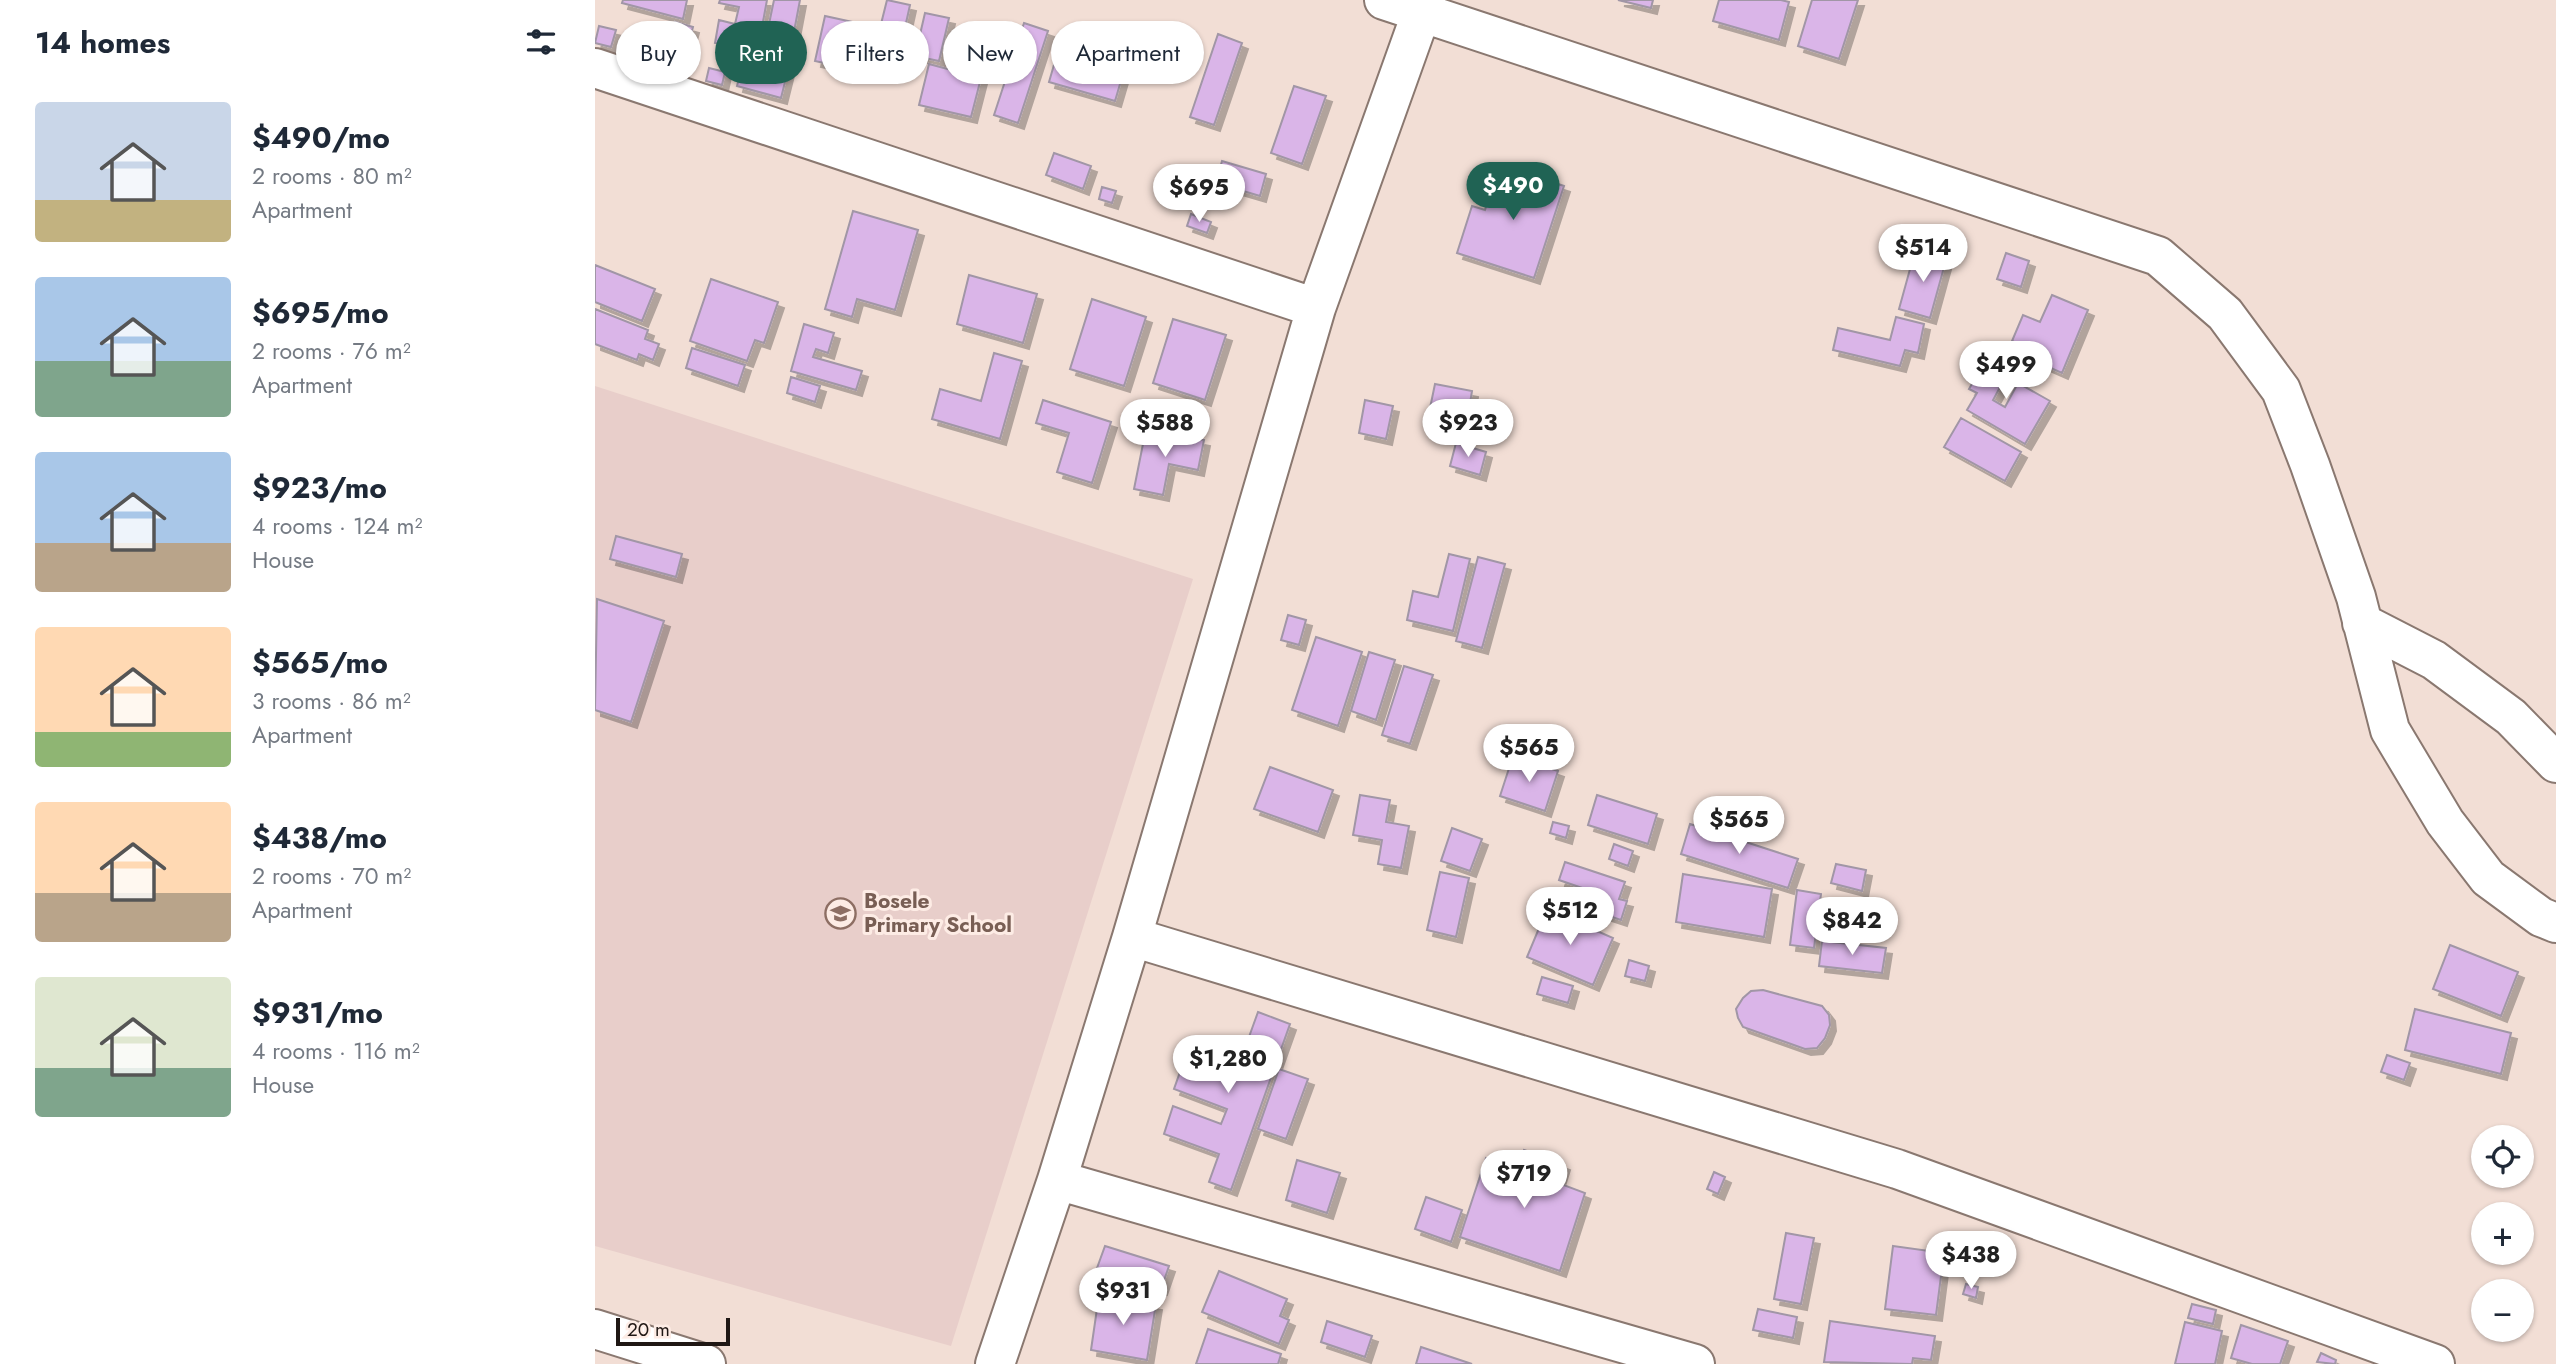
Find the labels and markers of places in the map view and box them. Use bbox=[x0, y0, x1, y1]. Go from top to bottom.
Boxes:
pin: $490 bbox=[1472, 162, 1554, 222]
pin: $695 bbox=[1158, 164, 1240, 224]
pin: $514 bbox=[1882, 224, 1964, 284]
pin: $499 bbox=[1965, 342, 2047, 401]
pin: $588 bbox=[1124, 400, 1206, 459]
pin: $923 bbox=[1427, 400, 1509, 459]
pin: $565 bbox=[1488, 724, 1570, 784]
pin: $565 bbox=[1698, 796, 1780, 856]
place label: Bosele Primary School bbox=[864, 886, 1012, 940]
pin: $512 bbox=[1529, 888, 1611, 947]
school or university icon: Bosele Primary School bbox=[824, 896, 858, 930]
pin: $842 bbox=[1811, 898, 1893, 957]
pin: $1,280 bbox=[1171, 1036, 1285, 1095]
pin: $719 bbox=[1483, 1150, 1565, 1210]
pin: $438 bbox=[1930, 1232, 2012, 1291]
pin: $931 bbox=[1082, 1268, 1164, 1327]

